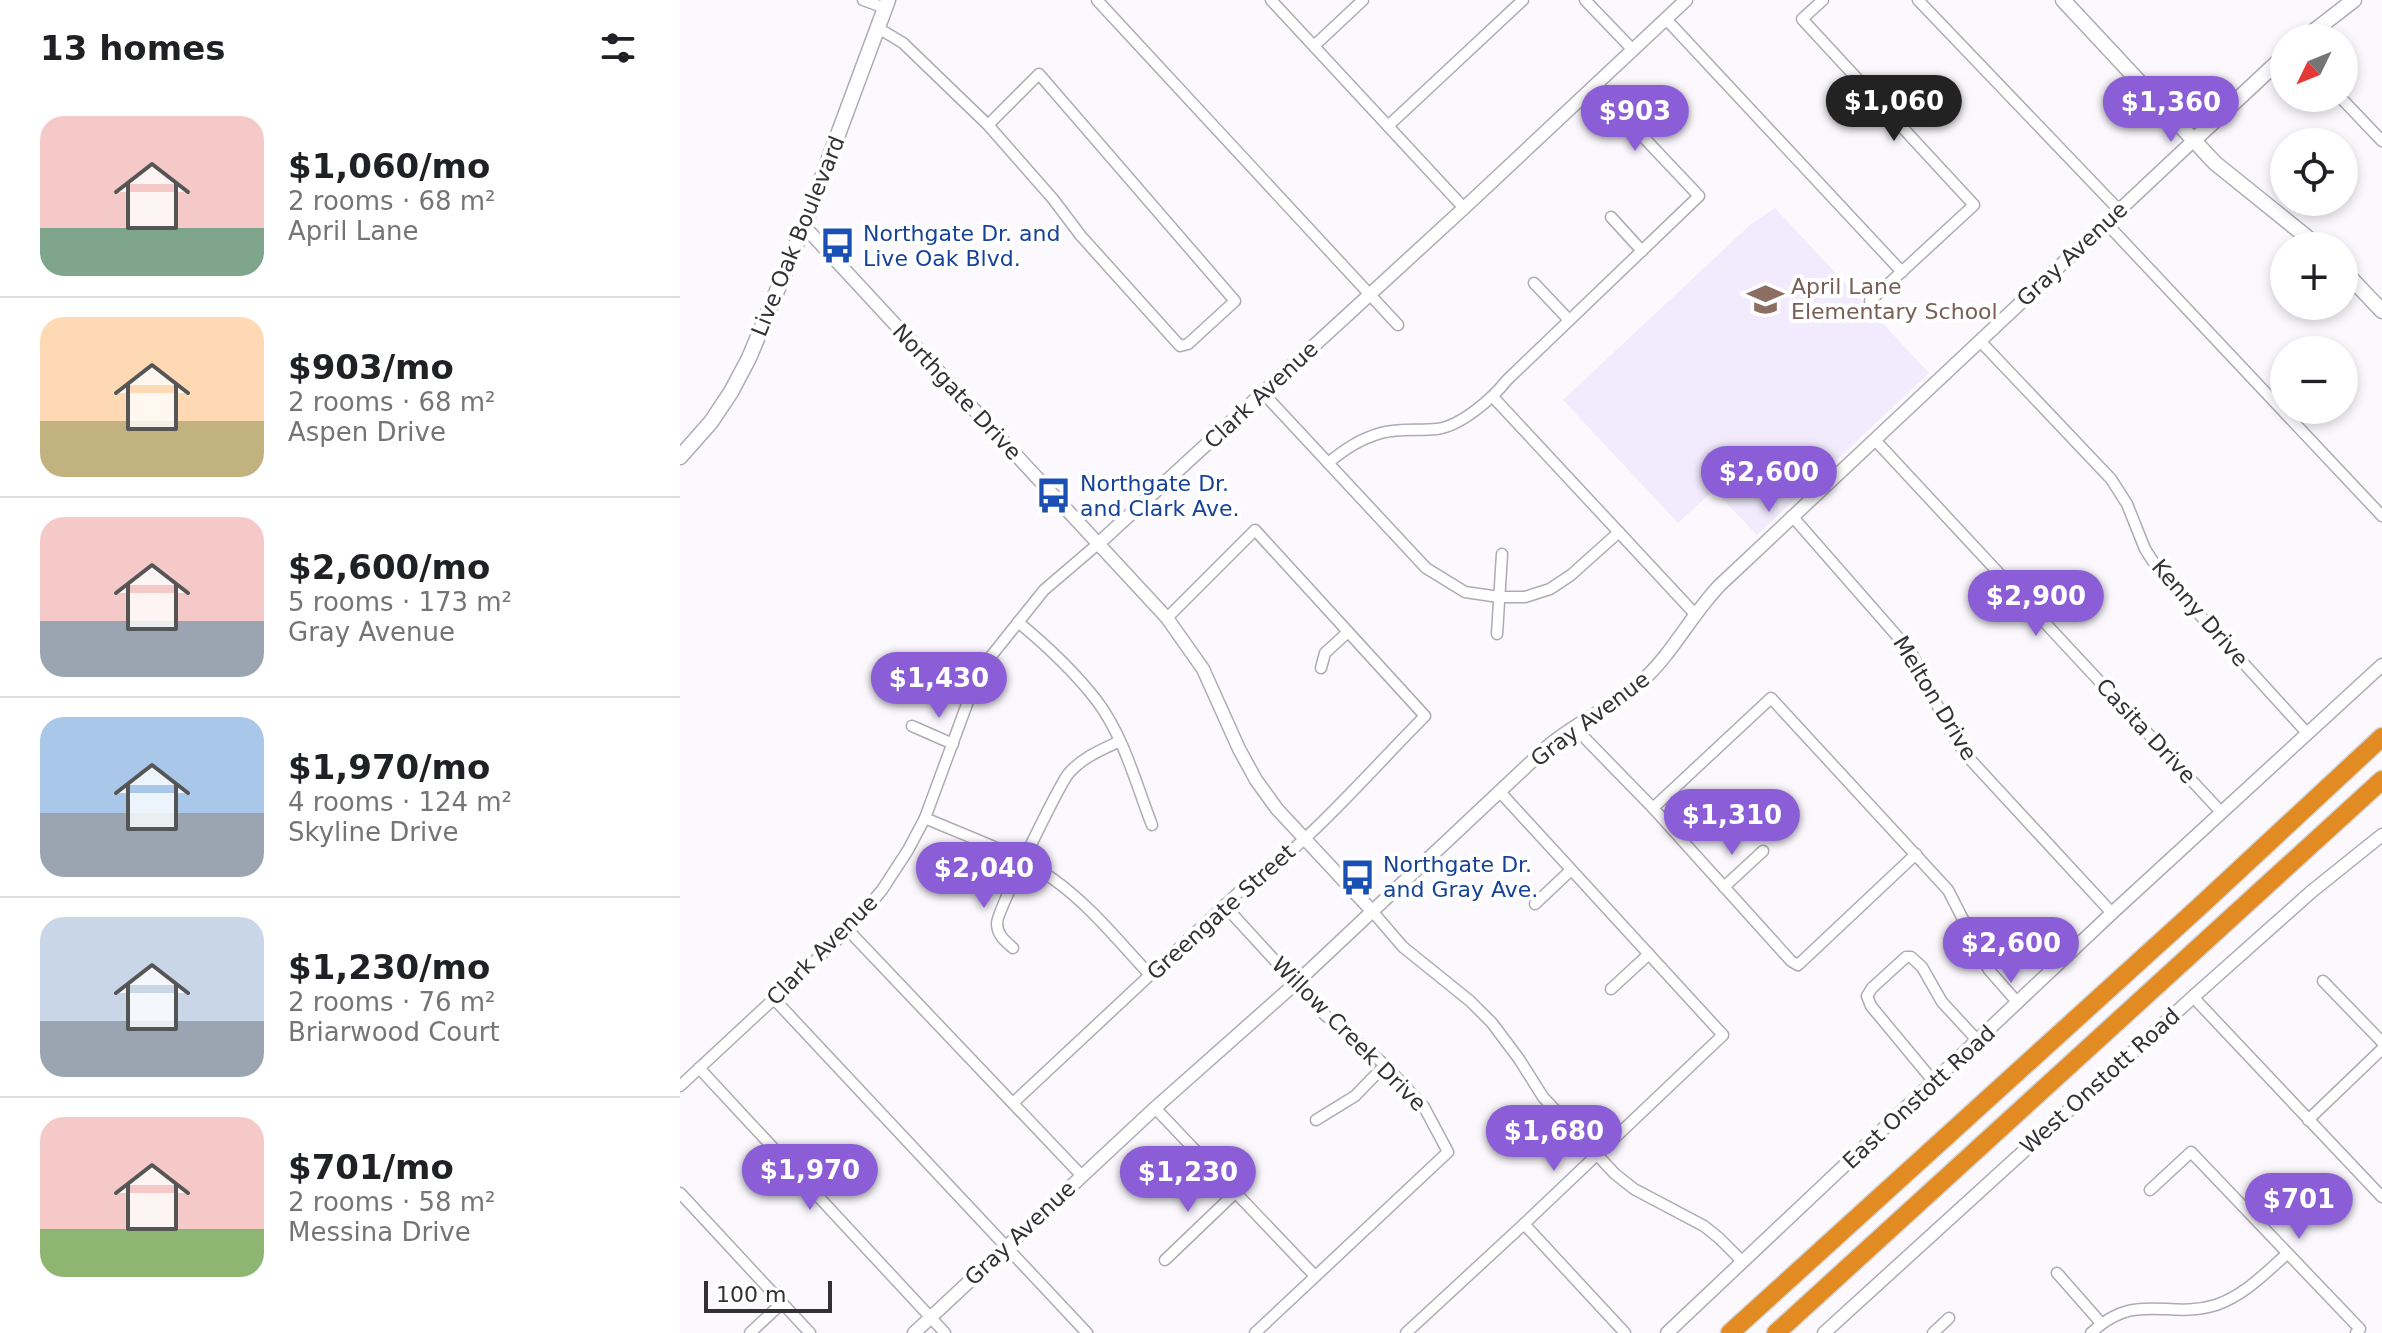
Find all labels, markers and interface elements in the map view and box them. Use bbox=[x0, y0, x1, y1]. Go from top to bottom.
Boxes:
north arrow bbox=[2270, 24, 2358, 112]
map controls bbox=[2270, 24, 2358, 424]
icon: filters bbox=[596, 26, 640, 70]
text: 13 homes bbox=[40, 28, 225, 68]
pin: $1,060 bbox=[1829, 75, 1959, 143]
pin: $1,360 bbox=[2106, 76, 2236, 144]
pin: $903 bbox=[1588, 85, 1682, 153]
text: $1,060 bbox=[1844, 86, 1944, 116]
text: $1,360 bbox=[2121, 87, 2221, 117]
text: $903 bbox=[1599, 96, 1671, 126]
button: locate bbox=[2270, 128, 2358, 216]
street label: Live Oak Boulevard bbox=[746, 132, 850, 340]
text: $1,060/mo bbox=[288, 146, 490, 186]
icon: home bbox=[104, 148, 200, 244]
text: 2 rooms · 68 m² bbox=[288, 186, 496, 216]
street label: Gray Avenue bbox=[2012, 197, 2132, 311]
text: April Lane bbox=[288, 216, 419, 246]
place label: Northgate Dr. and Live Oak Blvd. bbox=[863, 221, 1060, 271]
bus stop icon: Northgate Dr. and Live Oak Blvd. bbox=[818, 227, 856, 265]
button: + bbox=[2270, 232, 2358, 320]
place label: April Lane Elementary School bbox=[1791, 274, 1998, 324]
school or university icon: April Lane Elementary School bbox=[1746, 280, 1784, 318]
street label: Northgate Drive bbox=[888, 319, 1026, 465]
street label: Clark Avenue bbox=[1199, 336, 1323, 454]
button: − bbox=[2270, 336, 2358, 424]
text: $903/mo bbox=[288, 347, 454, 387]
icon: home bbox=[104, 349, 200, 445]
text: 2 rooms · 68 m² bbox=[288, 387, 496, 417]
text: Aspen Drive bbox=[288, 417, 446, 447]
pin: $2,600 bbox=[1704, 446, 1834, 514]
text: $2,600 bbox=[1719, 457, 1819, 487]
place label: Northgate Dr. and Clark Ave. bbox=[1080, 471, 1239, 521]
bus stop icon: Northgate Dr. and Clark Ave. bbox=[1035, 477, 1073, 515]
text: $2,600/mo bbox=[288, 547, 490, 587]
icon: home bbox=[104, 549, 200, 645]
street label: Kenny Drive bbox=[2147, 554, 2253, 672]
pin: $2,900 bbox=[1971, 570, 2101, 638]
text: $2,900 bbox=[1986, 581, 2086, 611]
text: 5 rooms · 173 m² bbox=[288, 587, 512, 617]
text: Gray Avenue bbox=[288, 617, 455, 647]
street label: Melton Drive bbox=[1888, 631, 1982, 765]
pin: $1,430 bbox=[874, 652, 1004, 720]
text: $1,430 bbox=[889, 663, 989, 693]
street label: Gray Avenue bbox=[1526, 666, 1654, 772]
street label: Casita Drive bbox=[2091, 673, 2201, 789]
text: $1,970/mo bbox=[288, 747, 490, 787]
icon: home bbox=[104, 749, 200, 845]
text: 4 rooms · 124 m² bbox=[288, 787, 512, 817]
pin: $1,310 bbox=[1667, 789, 1797, 857]
text: $1,310 bbox=[1682, 800, 1782, 830]
text: Skyline Drive bbox=[288, 817, 459, 847]
street label: Greengate Street bbox=[1142, 839, 1300, 985]
pin: $2,040 bbox=[919, 842, 1049, 910]
place label: Northgate Dr. and Gray Ave. bbox=[1383, 852, 1538, 902]
text: $2,040 bbox=[934, 853, 1034, 883]
bus stop icon: Northgate Dr. and Gray Ave. bbox=[1338, 858, 1376, 896]
street label: Clark Avenue bbox=[762, 890, 882, 1010]
pin: $2,600 bbox=[1946, 917, 2076, 985]
text: $2,600 bbox=[1961, 928, 2061, 958]
text: $1,230/mo bbox=[288, 947, 490, 987]
icon: home bbox=[104, 949, 200, 1045]
street label: Willow Creek Drive bbox=[1267, 952, 1431, 1116]
text: 2 rooms · 76 m² bbox=[288, 987, 496, 1017]
street label: West Onstott Road bbox=[2015, 1003, 2185, 1159]
text: Briarwood Court bbox=[288, 1017, 500, 1047]
street label: East Onstott Road bbox=[1838, 1020, 2000, 1174]
pin: $1,680 bbox=[1489, 1105, 1619, 1173]
text: $1,680 bbox=[1504, 1116, 1604, 1146]
pin: $1,970 bbox=[745, 1144, 875, 1212]
pin: $1,230 bbox=[1123, 1146, 1253, 1214]
text: $701/mo bbox=[288, 1147, 454, 1187]
icon: home bbox=[104, 1149, 200, 1245]
text: $1,970 bbox=[760, 1155, 860, 1185]
text: $1,230 bbox=[1138, 1157, 1238, 1187]
pin: $701 bbox=[2252, 1173, 2346, 1241]
street label: Gray Avenue bbox=[960, 1176, 1080, 1290]
text: $701 bbox=[2263, 1184, 2335, 1214]
text: 2 rooms · 58 m² bbox=[288, 1187, 496, 1217]
text: Messina Drive bbox=[288, 1217, 471, 1247]
scale bar bbox=[704, 1277, 832, 1313]
text: 100 m bbox=[716, 1282, 786, 1307]

